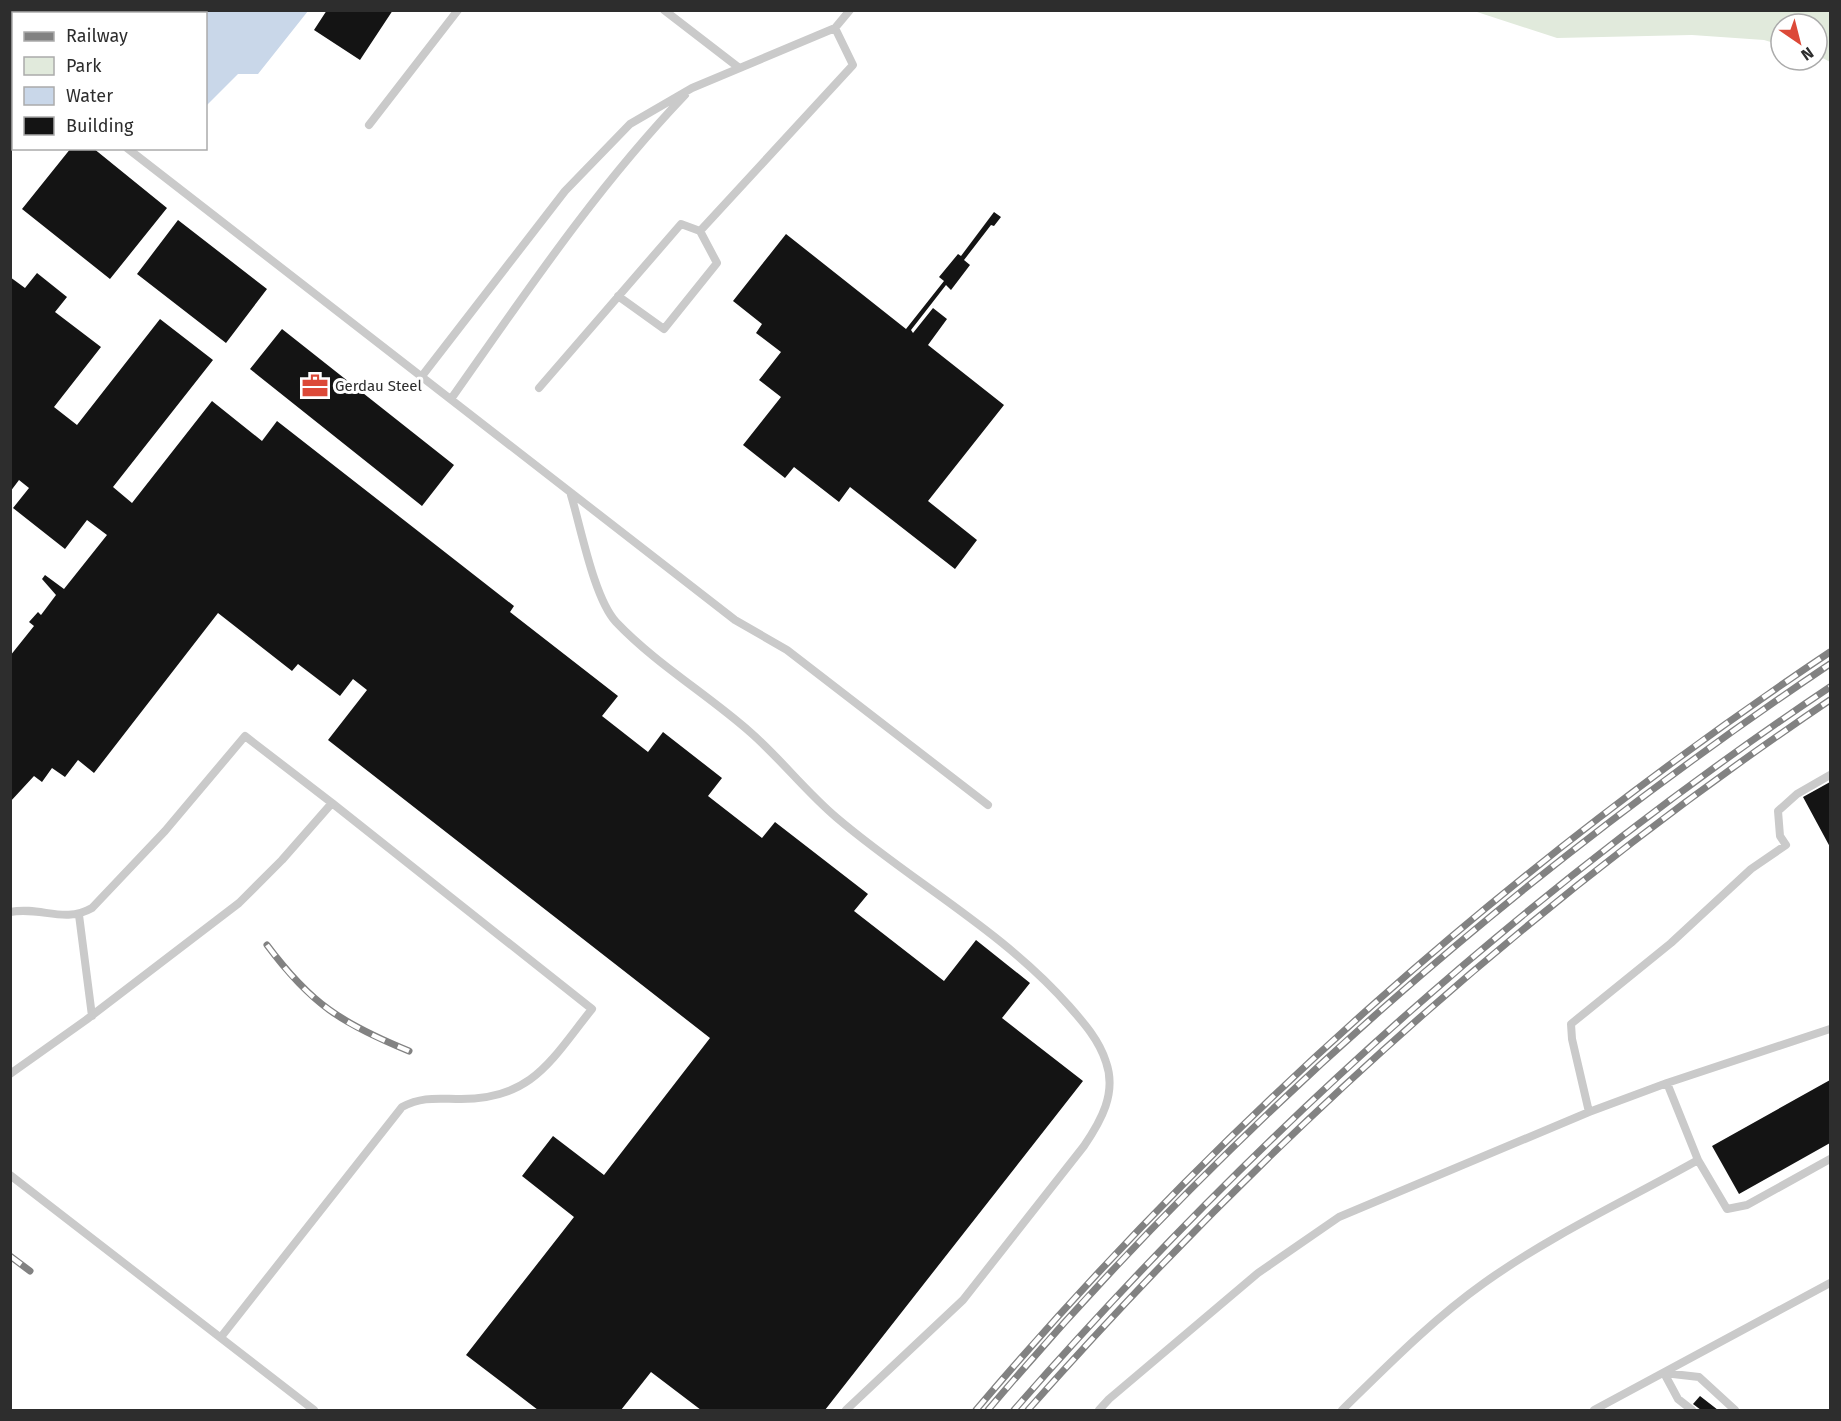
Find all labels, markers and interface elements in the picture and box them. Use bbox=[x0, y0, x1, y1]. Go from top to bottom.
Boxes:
legend bbox=[12, 12, 207, 150]
north arrow bbox=[1769, 12, 1829, 72]
text: Railway bbox=[66, 25, 128, 47]
text: N bbox=[1798, 43, 1817, 65]
text: Park bbox=[66, 55, 102, 77]
text: Water bbox=[66, 85, 113, 107]
text: Building bbox=[66, 115, 134, 137]
office icon: Gerdau Steel bbox=[300, 371, 330, 401]
place label: Gerdau Steel bbox=[335, 377, 423, 395]

